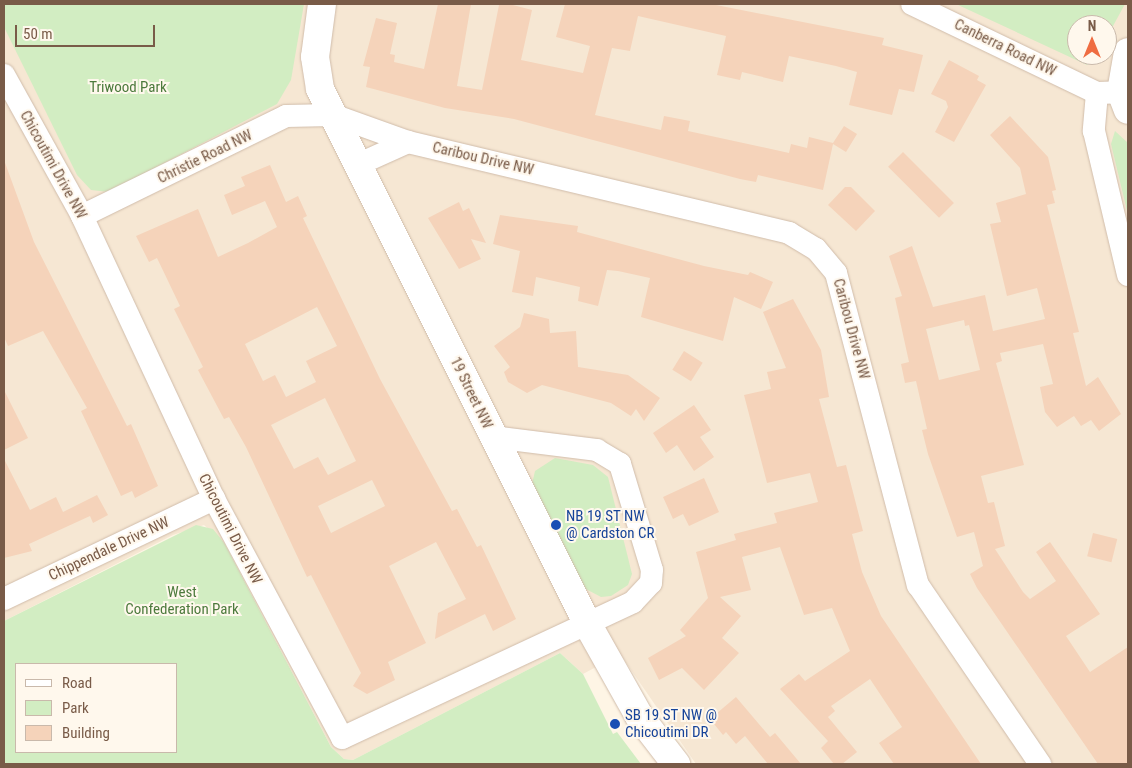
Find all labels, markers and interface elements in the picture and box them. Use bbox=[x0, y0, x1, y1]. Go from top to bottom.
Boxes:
scale bar bbox=[18, 15, 158, 47]
north arrow bbox=[1067, 15, 1117, 65]
street label: Canberra Road NW bbox=[951, 16, 1059, 80]
text: N bbox=[1088, 18, 1096, 34]
text: 50 m bbox=[23, 25, 53, 43]
park label: Triwood Park bbox=[89, 79, 167, 97]
street label: Chicoutimi Drive NW bbox=[16, 108, 90, 222]
street label: Christie Road NW bbox=[155, 126, 255, 188]
street label: Caribou Drive NW bbox=[431, 139, 535, 179]
street label: Caribou Drive NW bbox=[829, 277, 873, 381]
street label: 19 Street NW bbox=[446, 354, 496, 432]
street label: Chicoutimi Drive NW bbox=[195, 471, 265, 587]
place label: NB 19 ST NW @ Cardston CR bbox=[566, 507, 654, 542]
street label: Chippendale Drive NW bbox=[46, 513, 172, 585]
marker: NB 19 ST NW @ Cardston CR bbox=[550, 519, 562, 531]
park label: West Confederation Park bbox=[125, 583, 239, 618]
legend bbox=[15, 663, 178, 753]
text: Road bbox=[62, 674, 92, 692]
text: Park bbox=[62, 699, 89, 717]
place label: SB 19 ST NW @ Chicoutimi DR bbox=[625, 706, 717, 741]
marker: SB 19 ST NW @ Chicoutimi DR bbox=[609, 718, 621, 730]
text: Building bbox=[62, 724, 110, 742]

